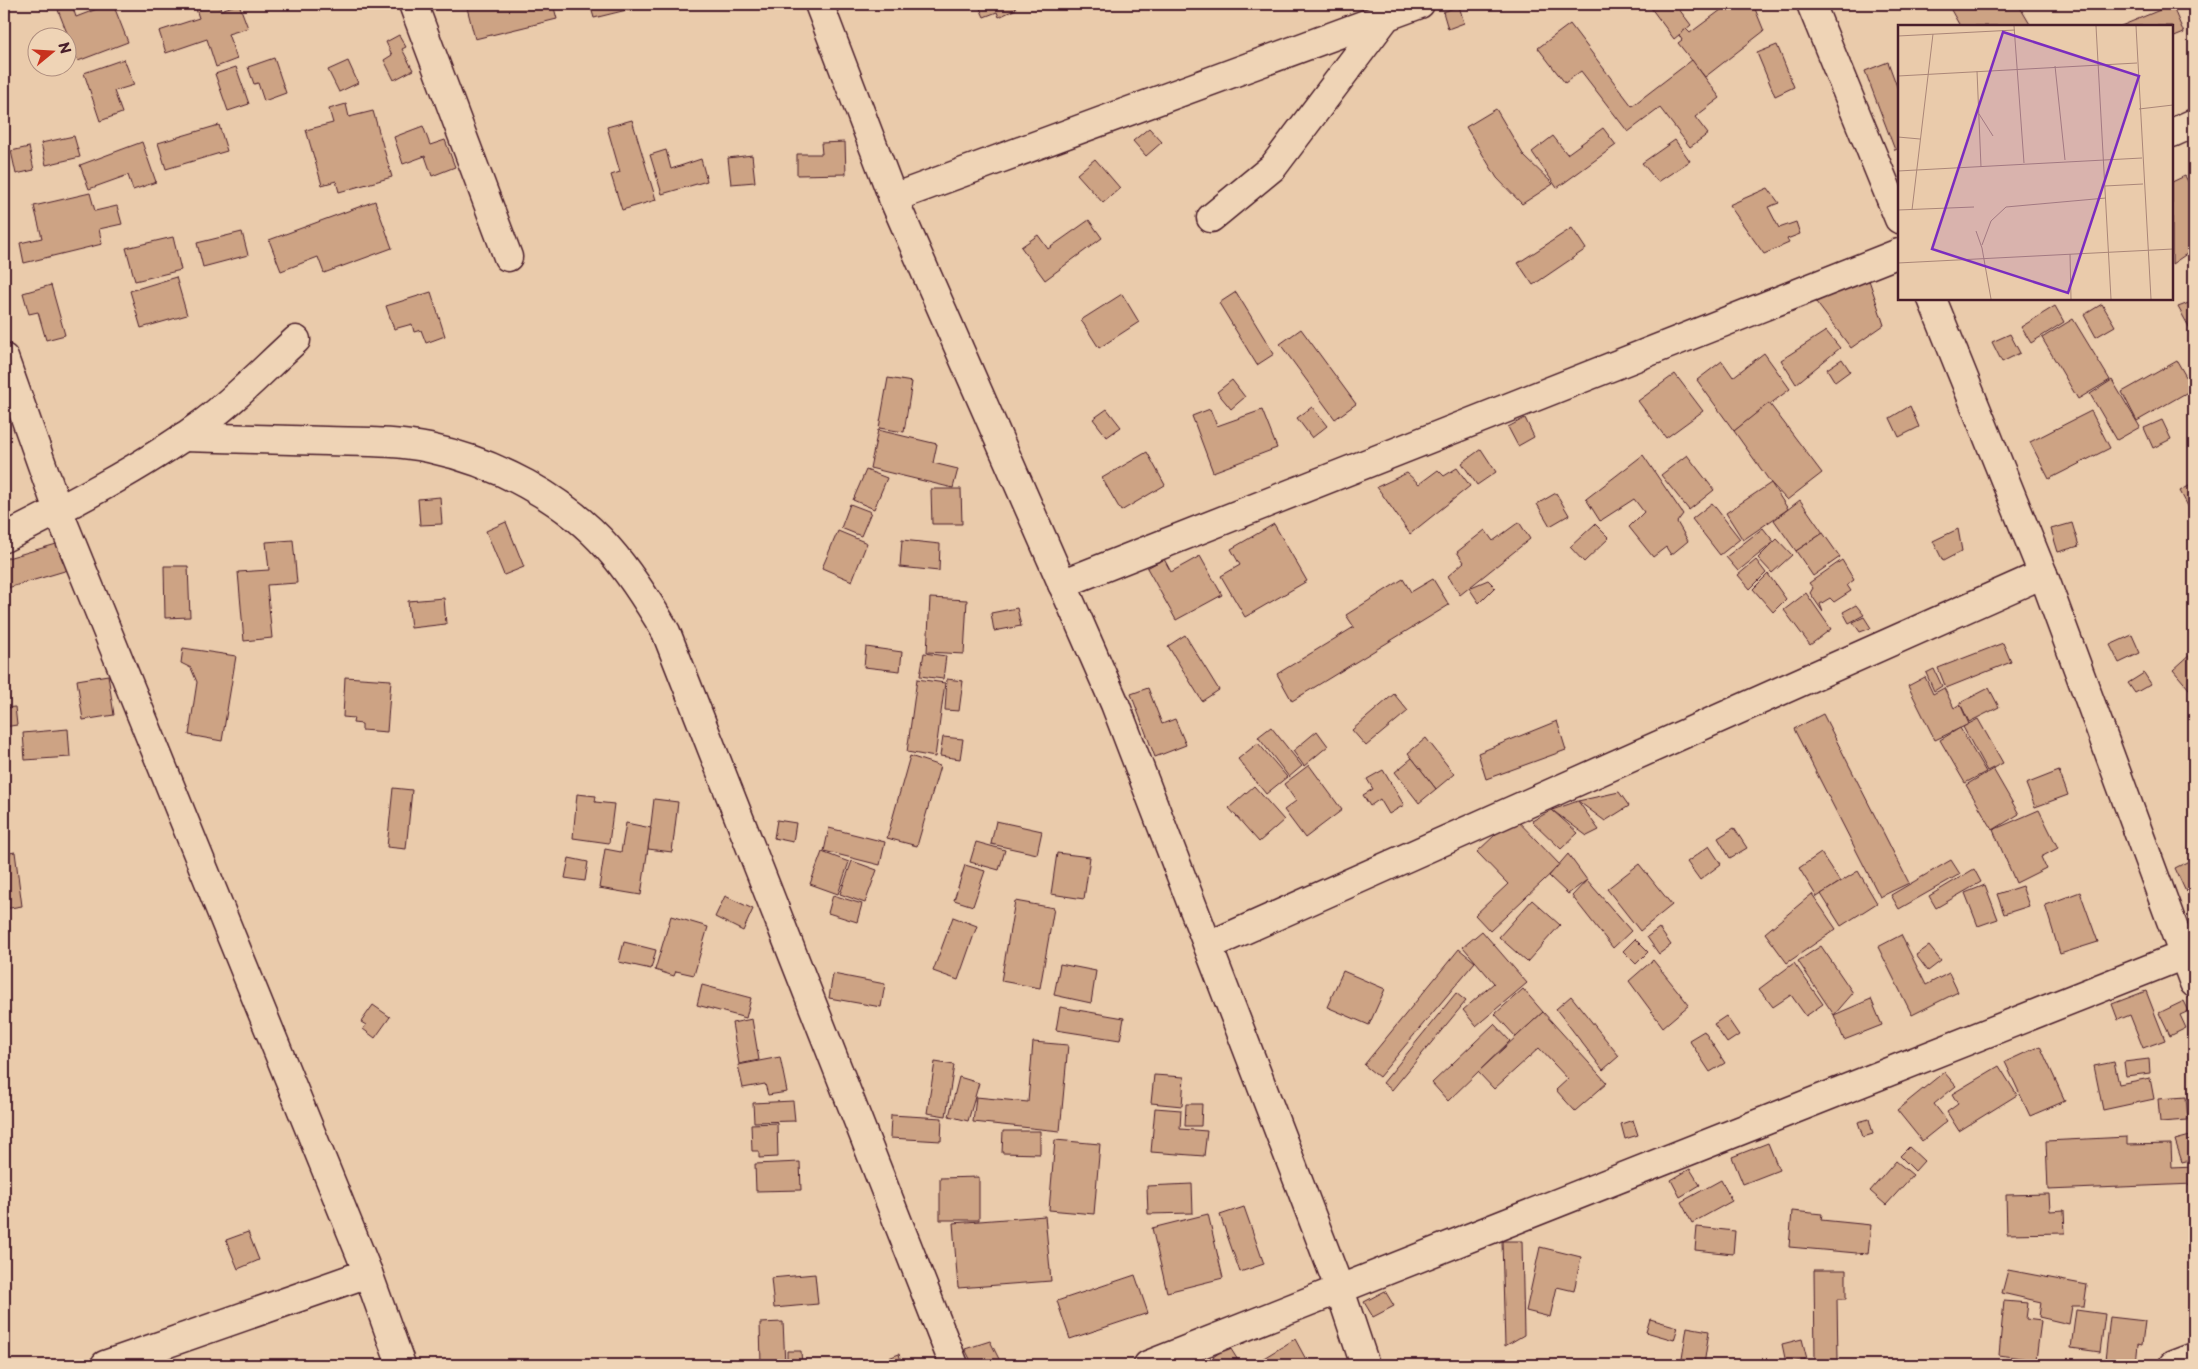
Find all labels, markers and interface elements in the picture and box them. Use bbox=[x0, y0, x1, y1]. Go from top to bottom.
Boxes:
inset map bbox=[1898, 25, 2173, 300]
north arrow bbox=[28, 28, 78, 78]
text: N bbox=[53, 39, 77, 56]

